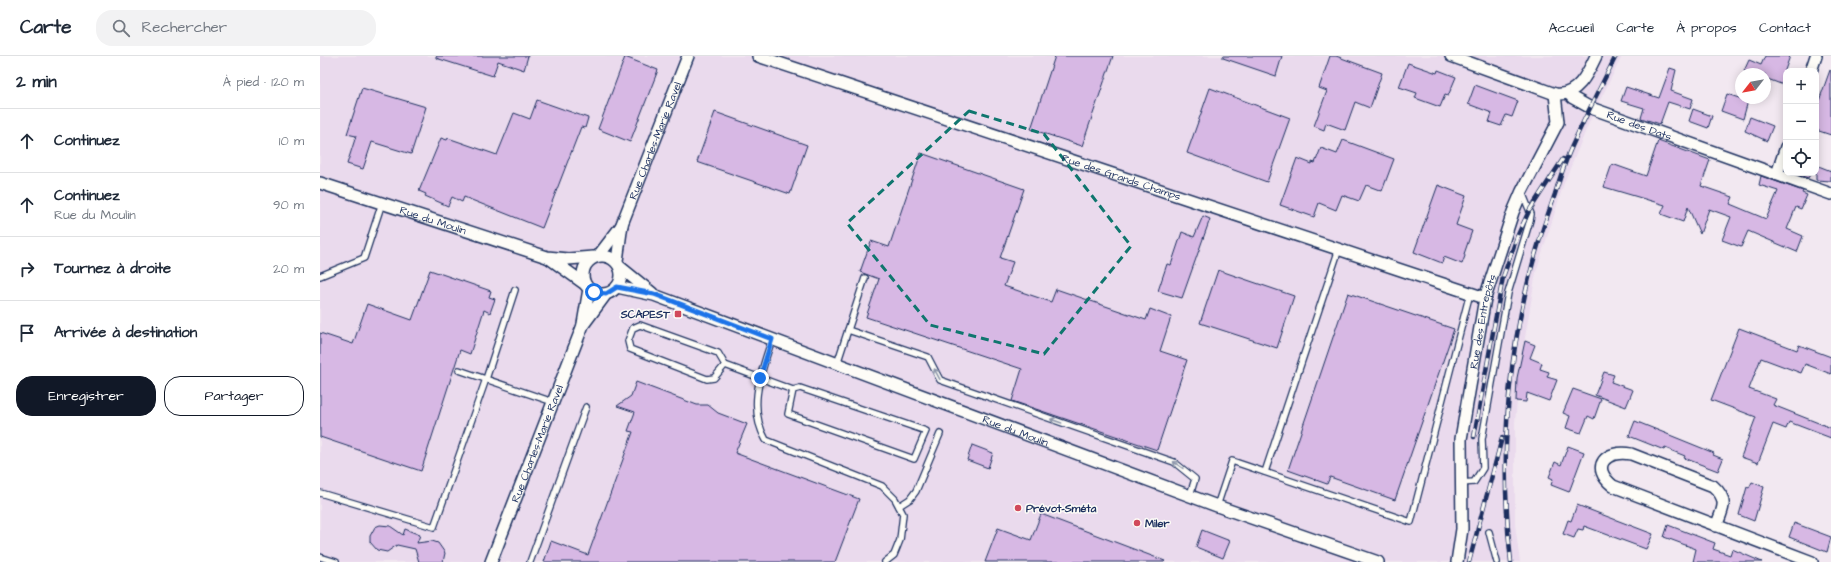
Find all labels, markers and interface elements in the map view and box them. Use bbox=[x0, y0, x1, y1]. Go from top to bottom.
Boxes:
search box bbox=[96, 10, 376, 46]
text: Carte bbox=[20, 14, 72, 41]
icon: search bbox=[110, 17, 132, 39]
text: Rechercher bbox=[142, 17, 227, 38]
text: Accueil bbox=[1549, 18, 1594, 38]
text: Carte bbox=[1616, 18, 1654, 38]
text: À propos bbox=[1676, 18, 1737, 38]
text: Contact bbox=[1759, 18, 1811, 38]
north arrow bbox=[1735, 68, 1771, 104]
map controls bbox=[1783, 68, 1819, 176]
button: + bbox=[1783, 68, 1819, 104]
text: 2 min bbox=[16, 70, 57, 94]
text: À pied · 120 m bbox=[223, 73, 304, 91]
street label: Rue Charles-Marie Ravel bbox=[625, 79, 685, 201]
button: − bbox=[1783, 104, 1819, 140]
street label: Rue des Dats bbox=[1605, 107, 1674, 144]
icon: ahead bbox=[16, 130, 38, 152]
text: Continuez bbox=[54, 130, 120, 151]
text: 10 m bbox=[279, 132, 304, 150]
button: locate bbox=[1783, 140, 1819, 176]
street label: Rue des Grands Champs bbox=[1060, 150, 1183, 204]
text: Continuez bbox=[54, 185, 120, 206]
icon: ahead bbox=[16, 194, 38, 216]
text: 90 m bbox=[273, 196, 304, 214]
street label: Rue du Moulin bbox=[398, 202, 469, 238]
text: Rue du Moulin bbox=[54, 206, 136, 224]
icon: right bbox=[16, 258, 38, 280]
text: Tournez à droite bbox=[54, 258, 171, 279]
text: 20 m bbox=[273, 260, 304, 278]
street label: Rue des Entrepôts bbox=[1466, 272, 1500, 370]
route start bbox=[585, 283, 603, 301]
place label: SCAPEST bbox=[620, 307, 671, 322]
marker: SCAPEST bbox=[673, 309, 683, 319]
icon: arrive bbox=[16, 322, 38, 344]
text: Arrivée à destination bbox=[54, 322, 197, 343]
one-way arrow bbox=[932, 368, 940, 380]
route end bbox=[751, 369, 769, 387]
button: Enregistrer bbox=[16, 376, 156, 416]
button: Partager bbox=[164, 376, 304, 416]
street label: Rue Charles-Marie Ravel bbox=[507, 382, 567, 505]
street label: Rue du Moulin bbox=[981, 411, 1051, 450]
one-way arrow bbox=[1049, 417, 1062, 424]
one-way arrow bbox=[1172, 461, 1183, 469]
place label: Prévot-Sméta bbox=[1026, 501, 1097, 516]
marker: Prévot-Sméta bbox=[1013, 503, 1023, 513]
place label: Miler bbox=[1145, 516, 1170, 531]
marker: Miler bbox=[1132, 518, 1142, 528]

